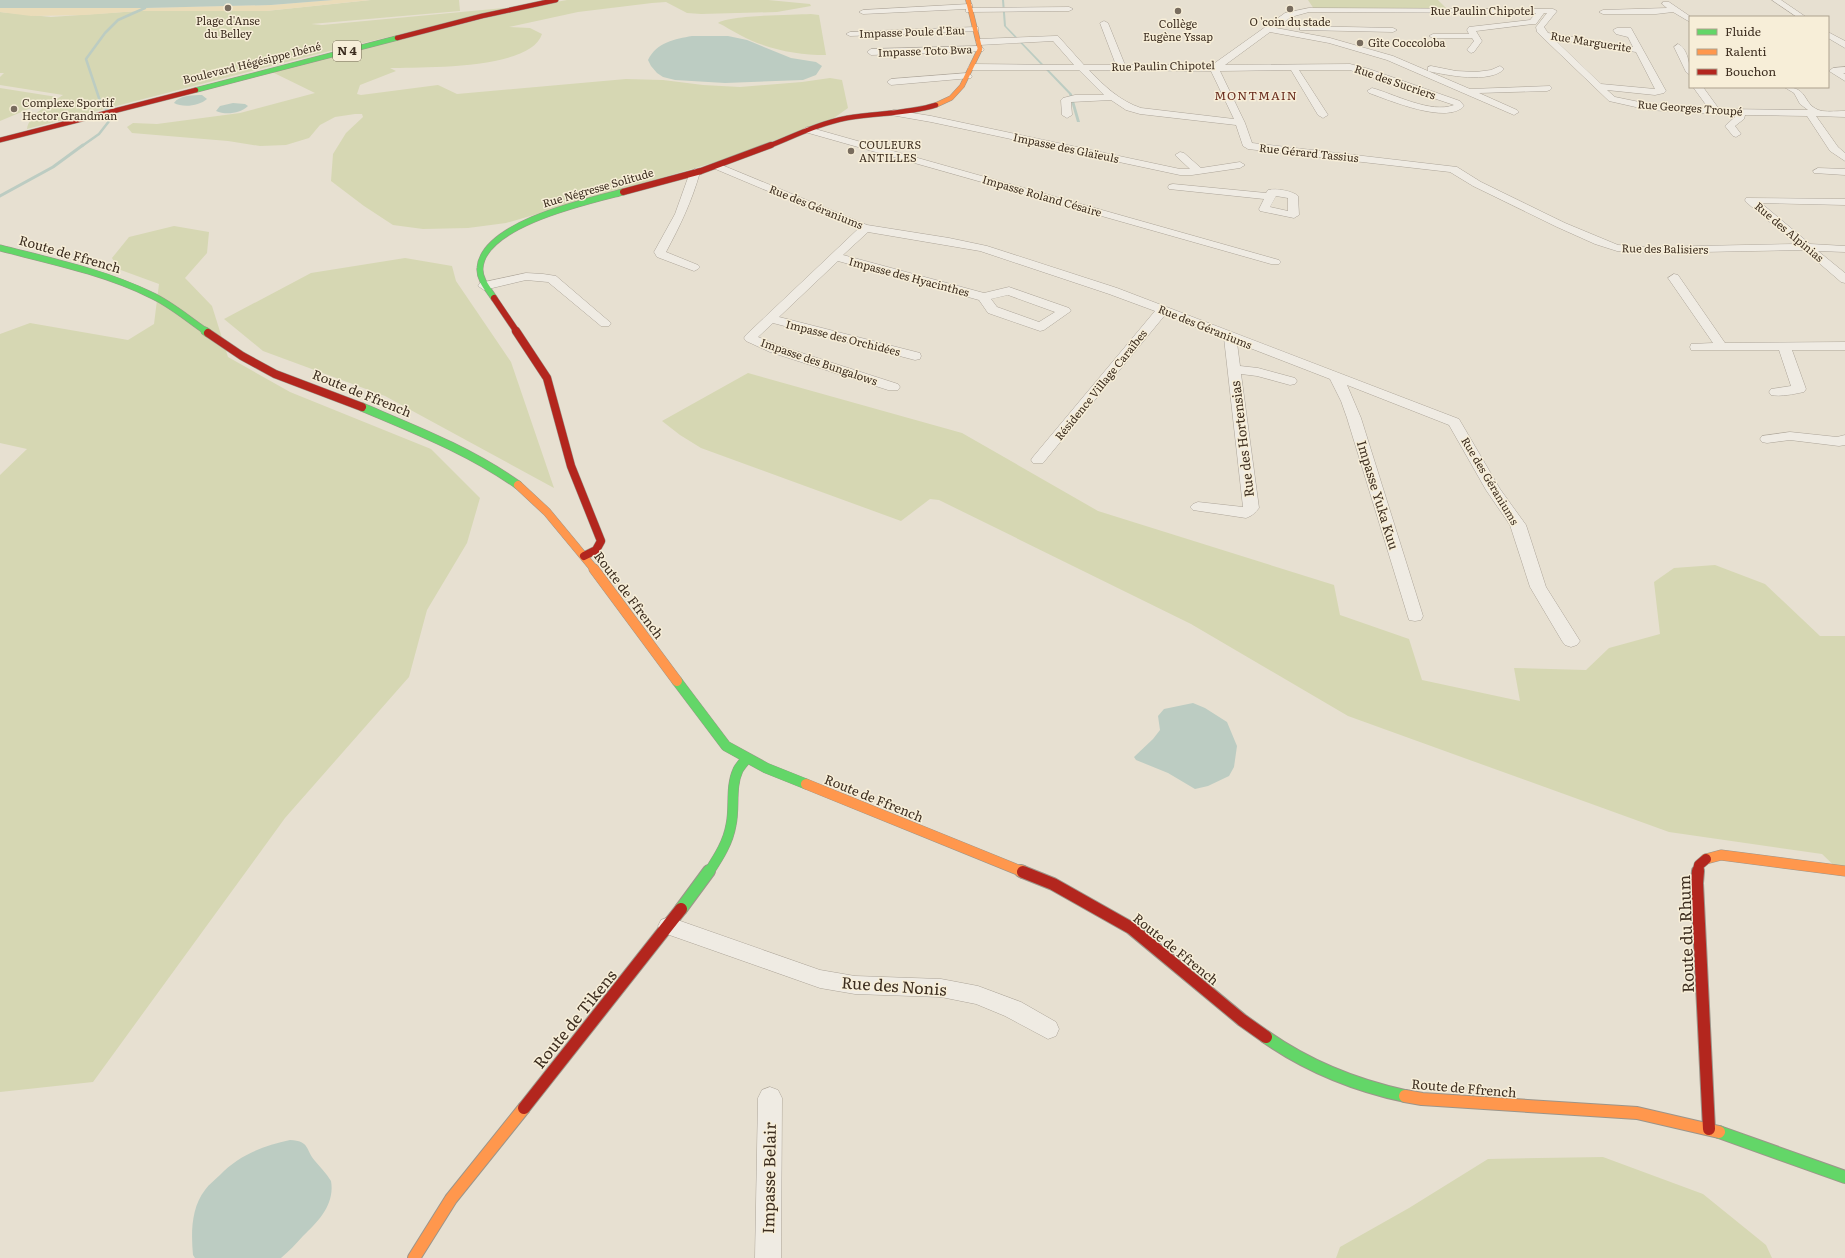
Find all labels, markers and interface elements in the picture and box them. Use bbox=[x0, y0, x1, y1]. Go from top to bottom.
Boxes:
street label: Rue Paulin Chipotel bbox=[1430, 2, 1534, 18]
marker: Plage d'Anse du Belley bbox=[223, 3, 233, 13]
marker: O 'coin du stade bbox=[1285, 4, 1295, 14]
marker: Collège Eugène Yssap bbox=[1173, 6, 1183, 16]
place label: Plage d'Anse du Belley bbox=[196, 12, 260, 41]
place label: O 'coin du stade bbox=[1250, 13, 1331, 29]
place label: Collège Eugène Yssap bbox=[1143, 15, 1213, 44]
legend bbox=[1689, 16, 1829, 88]
street label: Impasse Poule d'Eau bbox=[859, 21, 965, 41]
text: Fluide bbox=[1725, 22, 1761, 40]
street label: Rue Marguerite bbox=[1550, 27, 1633, 55]
place label: Gîte Coccoloba bbox=[1368, 34, 1446, 50]
street label: Boulevard Hégésippe Ibéné bbox=[181, 37, 323, 87]
marker: Gîte Coccoloba bbox=[1355, 38, 1365, 48]
street label: Impasse Toto Bwa bbox=[877, 40, 973, 60]
road number: N 4 bbox=[333, 41, 361, 61]
text: Ralenti bbox=[1725, 42, 1766, 60]
street label: Rue Paulin Chipotel bbox=[1111, 56, 1215, 74]
street label: Rue des Sucriers bbox=[1352, 60, 1438, 103]
text: Bouchon bbox=[1725, 62, 1776, 80]
district label: MONTMAIN bbox=[1214, 86, 1298, 104]
place label: Complexe Sportif Hector Grandman bbox=[22, 94, 117, 123]
street label: Rue Georges Troupé bbox=[1637, 95, 1743, 119]
marker: Complexe Sportif Hector Grandman bbox=[9, 104, 19, 114]
street label: Impasse des Glaïeuls bbox=[1012, 128, 1121, 166]
place label: COULEURS ANTILLES bbox=[859, 136, 921, 165]
street label: Rue Gérard Tassius bbox=[1259, 139, 1360, 165]
marker: COULEURS ANTILLES bbox=[846, 146, 856, 156]
street label: Rue Négresse Solitude bbox=[540, 163, 655, 211]
street label: Impasse Roland Césaire bbox=[981, 170, 1104, 220]
street label: Rue des Géraniums bbox=[767, 180, 866, 232]
street label: Rue des Alpinias bbox=[1752, 198, 1828, 265]
street label: Route de Ffrench bbox=[17, 230, 124, 277]
street label: Rue des Balisiers bbox=[1622, 239, 1708, 257]
street label: Impasse des Hyacinthes bbox=[847, 252, 971, 300]
street label: Rue des Géraniums bbox=[1156, 300, 1255, 352]
street label: Impasse des Orchidées bbox=[784, 315, 902, 359]
street label: Résidence Village Caraïbes bbox=[1050, 325, 1150, 443]
street label: Impasse des Bungalows bbox=[759, 334, 880, 389]
street label: Route de Ffrench bbox=[310, 364, 415, 421]
street label: Rue des Hortensias bbox=[1225, 380, 1258, 498]
street label: Rue des Géraniums bbox=[1458, 433, 1523, 527]
street label: Impasse Yuka Kuu bbox=[1353, 438, 1404, 552]
street label: Route de Ffrench bbox=[590, 547, 669, 643]
street label: Route de Ffrench bbox=[822, 769, 927, 826]
street label: Route du Rhum bbox=[1671, 874, 1699, 994]
street label: Route de Ffrench bbox=[1129, 908, 1224, 989]
street label: Route de Tikens bbox=[527, 964, 622, 1073]
street label: Rue des Nonis bbox=[841, 969, 948, 1001]
street label: Route de Ffrench bbox=[1411, 1073, 1518, 1102]
street label: Impasse Belair bbox=[755, 1121, 781, 1234]

